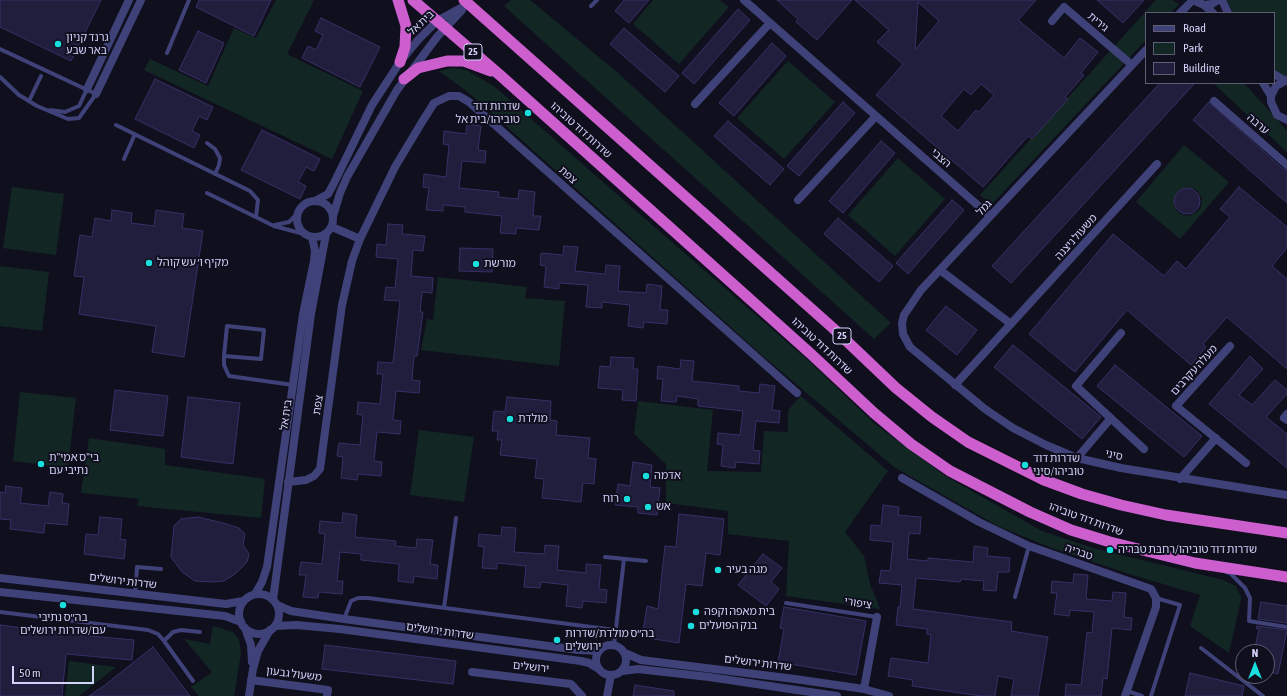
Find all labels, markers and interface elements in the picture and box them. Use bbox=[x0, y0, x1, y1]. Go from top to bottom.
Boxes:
street label: בית אל bbox=[405, 8, 437, 38]
street label: גירית bbox=[1085, 10, 1111, 34]
legend bbox=[1145, 12, 1275, 84]
text: Road bbox=[1183, 21, 1206, 35]
place label: גרנד קניון באר שבע bbox=[66, 31, 109, 57]
marker: גרנד קניון באר שבע bbox=[53, 39, 63, 49]
text: Park bbox=[1183, 41, 1203, 55]
road number: 25 bbox=[464, 44, 482, 60]
text: Building bbox=[1183, 61, 1220, 75]
street label: שדרות דוד טוביהו bbox=[548, 99, 614, 161]
place label: שדרות דוד טוביהו/בית אל bbox=[456, 100, 520, 126]
marker: שדרות דוד טוביהו/בית אל bbox=[523, 108, 533, 118]
street label: ערבה bbox=[1244, 111, 1272, 137]
street label: הצבי bbox=[928, 146, 954, 170]
street label: צפת bbox=[556, 163, 580, 187]
street label: גמל bbox=[973, 197, 995, 219]
street label: משעול ניצנה bbox=[1052, 211, 1100, 263]
place label: מקיף ו׳ עש קוהל bbox=[157, 256, 228, 270]
place label: מורשת bbox=[484, 257, 516, 271]
marker: מקיף ו׳ עש קוהל bbox=[144, 258, 154, 268]
marker: מורשת bbox=[471, 259, 481, 269]
street label: שדרות דוד טוביהו bbox=[789, 315, 855, 377]
road number: 25 bbox=[833, 328, 851, 344]
street label: מעלה עקרבים bbox=[1168, 342, 1220, 398]
street label: צפת bbox=[310, 394, 326, 416]
street label: בית אל bbox=[277, 399, 295, 431]
place label: מולדת bbox=[518, 412, 548, 426]
marker: מולדת bbox=[505, 414, 515, 424]
street label: סיני bbox=[1104, 447, 1124, 463]
place label: בי"ס אמי"ת נתיבי עם bbox=[49, 451, 99, 477]
place label: שדרות דוד טוביהו/סיני bbox=[1033, 452, 1084, 478]
marker: בי"ס אמי"ת נתיבי עם bbox=[36, 459, 46, 469]
marker: שדרות דוד טוביהו/סיני bbox=[1020, 460, 1030, 470]
place label: אדמה bbox=[654, 469, 681, 483]
marker: אדמה bbox=[641, 471, 651, 481]
place label: רוח bbox=[603, 492, 619, 506]
marker: רוח bbox=[622, 494, 632, 504]
street label: שדרות דוד טוביהו bbox=[1047, 499, 1125, 539]
place label: אש bbox=[656, 500, 671, 514]
marker: אש bbox=[643, 502, 653, 512]
street label: טבריה bbox=[1063, 541, 1095, 563]
place label: שדרות דוד טוביהו/רחבת טבריה bbox=[1118, 543, 1257, 557]
marker: שדרות דוד טוביהו/רחבת טבריה bbox=[1105, 545, 1115, 555]
place label: מגה בעיר bbox=[726, 563, 767, 577]
marker: מגה בעיר bbox=[713, 565, 723, 575]
street label: שדרות ירושלים bbox=[88, 570, 158, 592]
street label: ציפורי bbox=[843, 594, 873, 612]
marker: בה״ס נתיבי עם/שדרות ירושלים bbox=[58, 600, 68, 610]
place label: בית מאפה וקפה bbox=[704, 605, 775, 619]
marker: בית מאפה וקפה bbox=[691, 607, 701, 617]
place label: בה״ס נתיבי עם/שדרות ירושלים bbox=[20, 611, 106, 637]
place label: בנק הפועלים bbox=[699, 619, 757, 633]
street label: שדרות ירושלים bbox=[405, 620, 475, 642]
marker: בנק הפועלים bbox=[686, 621, 696, 631]
place label: בה״ס מולדת/שדרות ירושלים bbox=[565, 627, 655, 653]
marker: בה״ס מולדת/שדרות ירושלים bbox=[552, 635, 562, 645]
north arrow bbox=[1235, 644, 1275, 684]
text: N bbox=[1252, 647, 1258, 659]
street label: שדרות ירושלים bbox=[723, 652, 793, 674]
scale bar bbox=[14, 658, 96, 684]
street label: ירושלים bbox=[512, 659, 550, 675]
street label: משעול גבעון bbox=[265, 664, 323, 684]
text: 50 m bbox=[19, 666, 41, 680]

